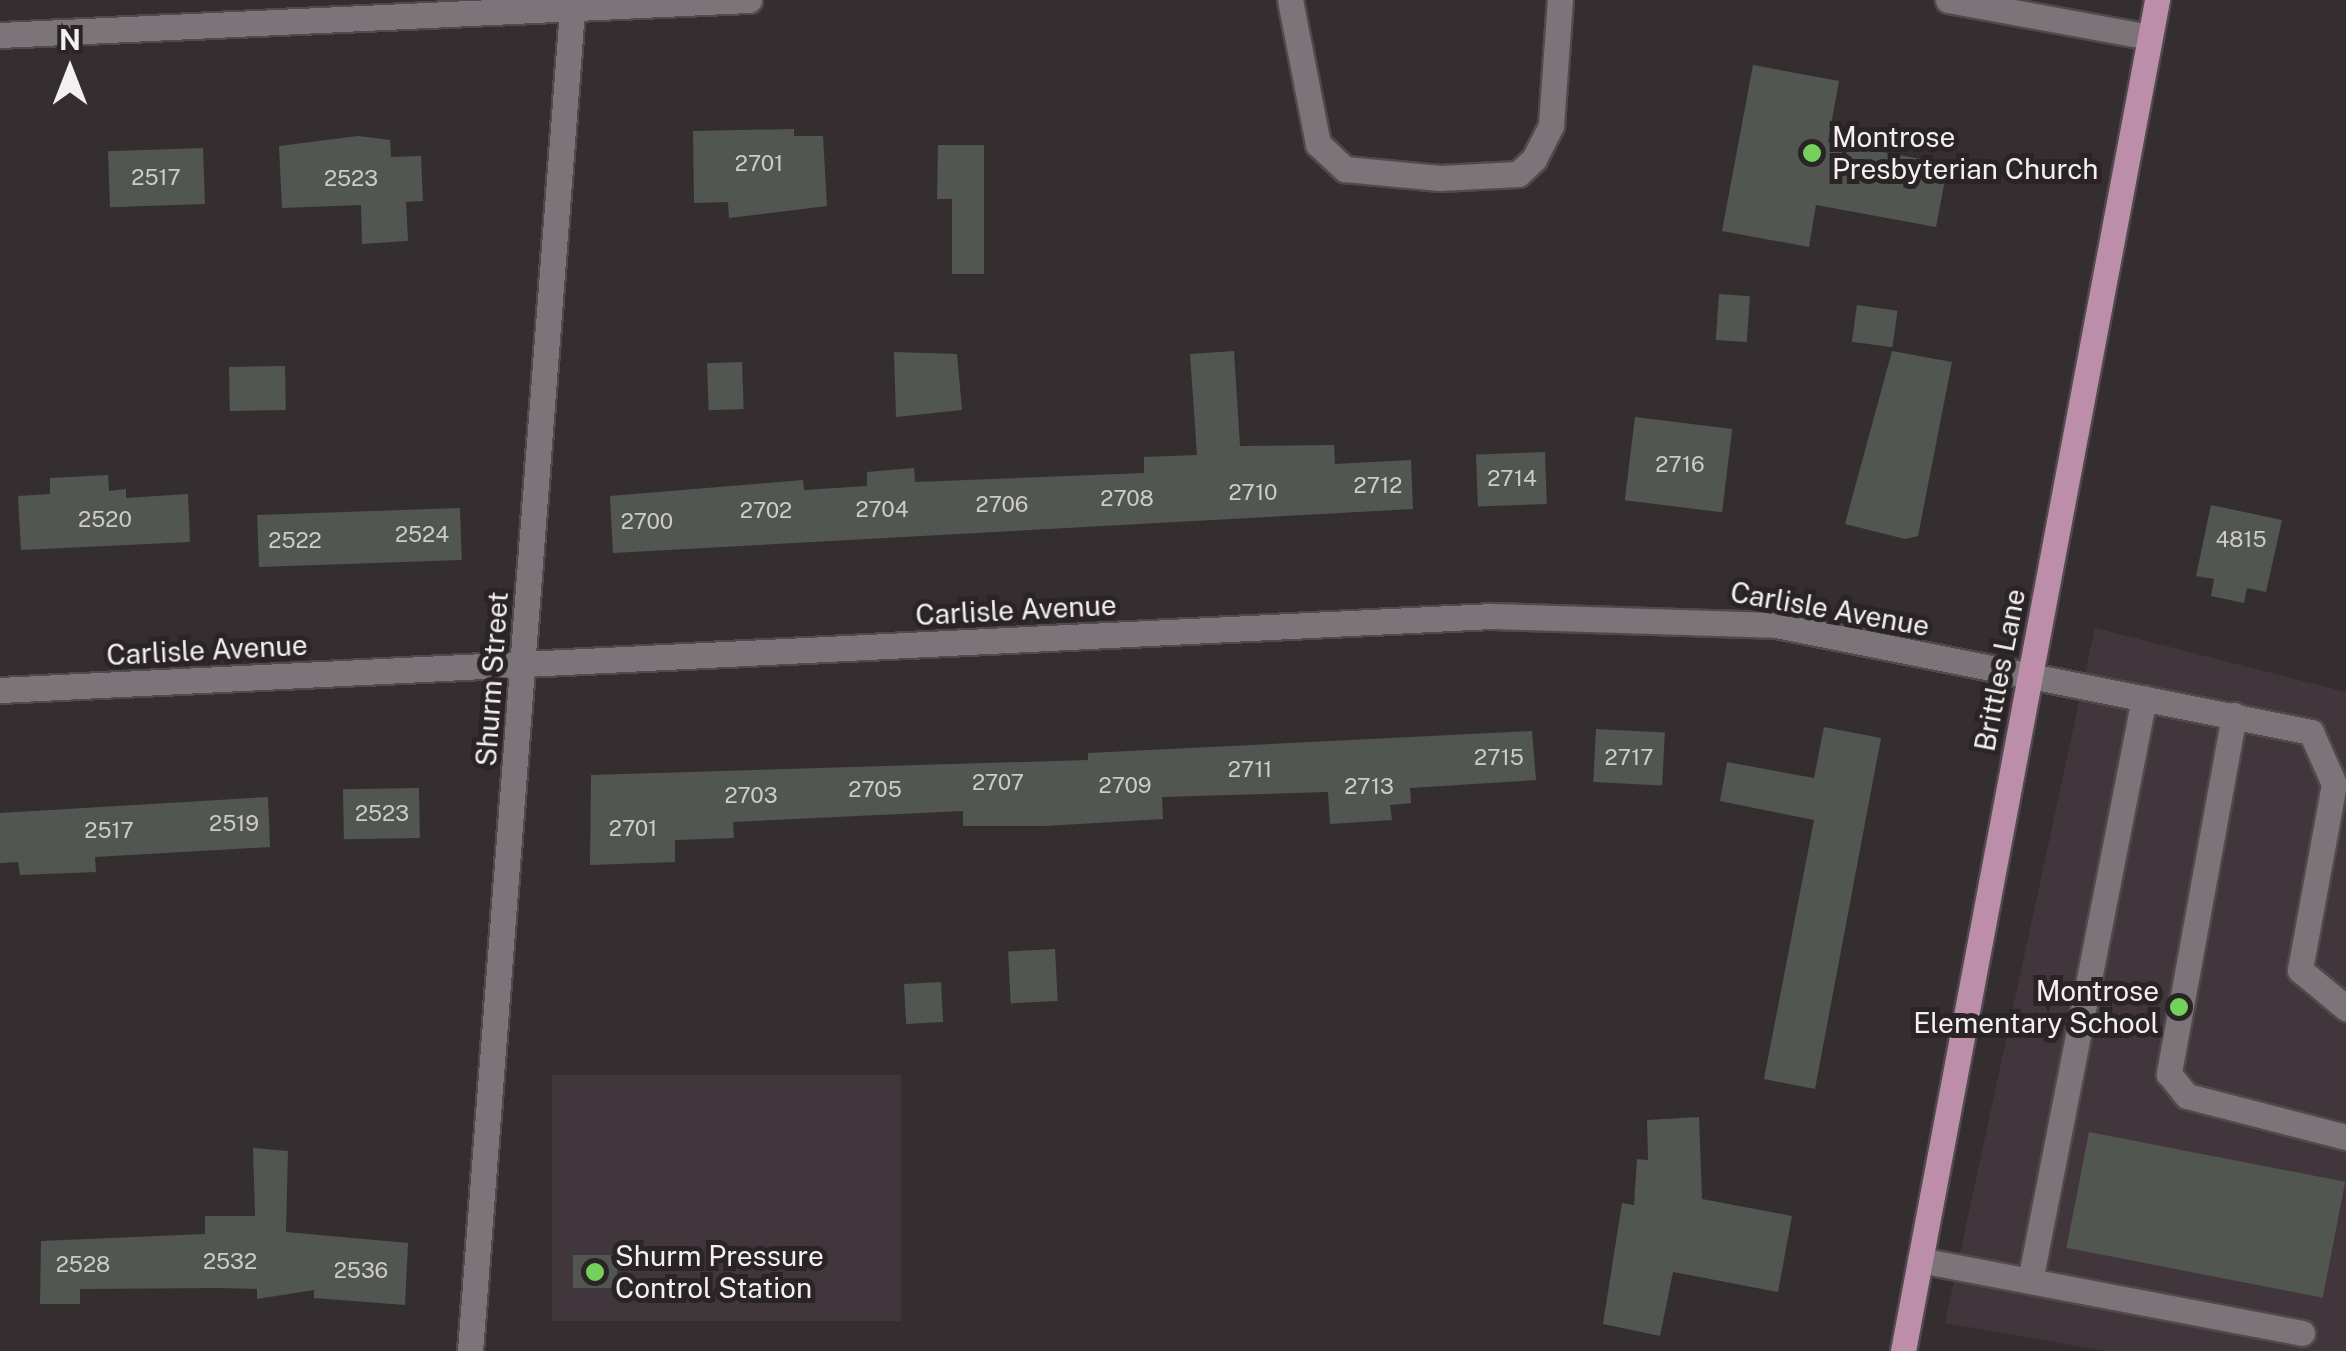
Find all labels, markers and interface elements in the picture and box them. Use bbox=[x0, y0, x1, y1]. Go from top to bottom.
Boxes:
north arrow bbox=[20, 20, 120, 120]
text: N bbox=[59, 23, 81, 56]
place label: Montrose Presbyterian Church bbox=[1832, 120, 2098, 186]
marker: Montrose Presbyterian Church bbox=[1801, 142, 1823, 164]
house number: 2701 bbox=[735, 151, 783, 177]
house number: 2517 bbox=[131, 165, 181, 191]
house number: 2523 bbox=[324, 166, 378, 192]
house number: 2716 bbox=[1655, 452, 1705, 478]
house number: 2714 bbox=[1487, 466, 1537, 492]
house number: 2712 bbox=[1354, 473, 1402, 499]
house number: 2710 bbox=[1228, 480, 1278, 506]
house number: 2708 bbox=[1100, 486, 1154, 512]
house number: 2706 bbox=[976, 492, 1028, 518]
house number: 2704 bbox=[855, 497, 909, 523]
house number: 2702 bbox=[740, 498, 792, 524]
house number: 2520 bbox=[78, 507, 132, 533]
house number: 2700 bbox=[621, 509, 673, 535]
house number: 2524 bbox=[395, 522, 449, 548]
house number: 4815 bbox=[2215, 527, 2267, 553]
house number: 2522 bbox=[268, 528, 322, 554]
street label: Carlisle Avenue bbox=[1728, 575, 1932, 643]
street label: Brittles Lane bbox=[1968, 586, 2032, 754]
street label: Carlisle Avenue bbox=[914, 588, 1118, 632]
street label: Shurm Street bbox=[469, 590, 515, 768]
street label: Carlisle Avenue bbox=[105, 628, 309, 672]
house number: 2715 bbox=[1474, 745, 1524, 771]
house number: 2717 bbox=[1605, 745, 1653, 771]
house number: 2711 bbox=[1228, 757, 1272, 783]
house number: 2707 bbox=[972, 770, 1024, 796]
house number: 2709 bbox=[1099, 773, 1151, 799]
house number: 2713 bbox=[1344, 774, 1394, 800]
house number: 2705 bbox=[848, 777, 902, 803]
house number: 2703 bbox=[724, 783, 778, 809]
house number: 2523 bbox=[355, 801, 409, 827]
house number: 2519 bbox=[209, 811, 259, 837]
house number: 2701 bbox=[609, 816, 657, 842]
house number: 2517 bbox=[84, 818, 134, 844]
place label: Montrose Elementary School bbox=[1913, 974, 2159, 1040]
marker: Montrose Elementary School bbox=[2168, 996, 2190, 1018]
place label: Shurm Pressure Control Station bbox=[615, 1239, 824, 1305]
house number: 2532 bbox=[203, 1249, 257, 1275]
house number: 2528 bbox=[56, 1252, 110, 1278]
house number: 2536 bbox=[334, 1258, 388, 1284]
marker: Shurm Pressure Control Station bbox=[584, 1261, 606, 1283]

